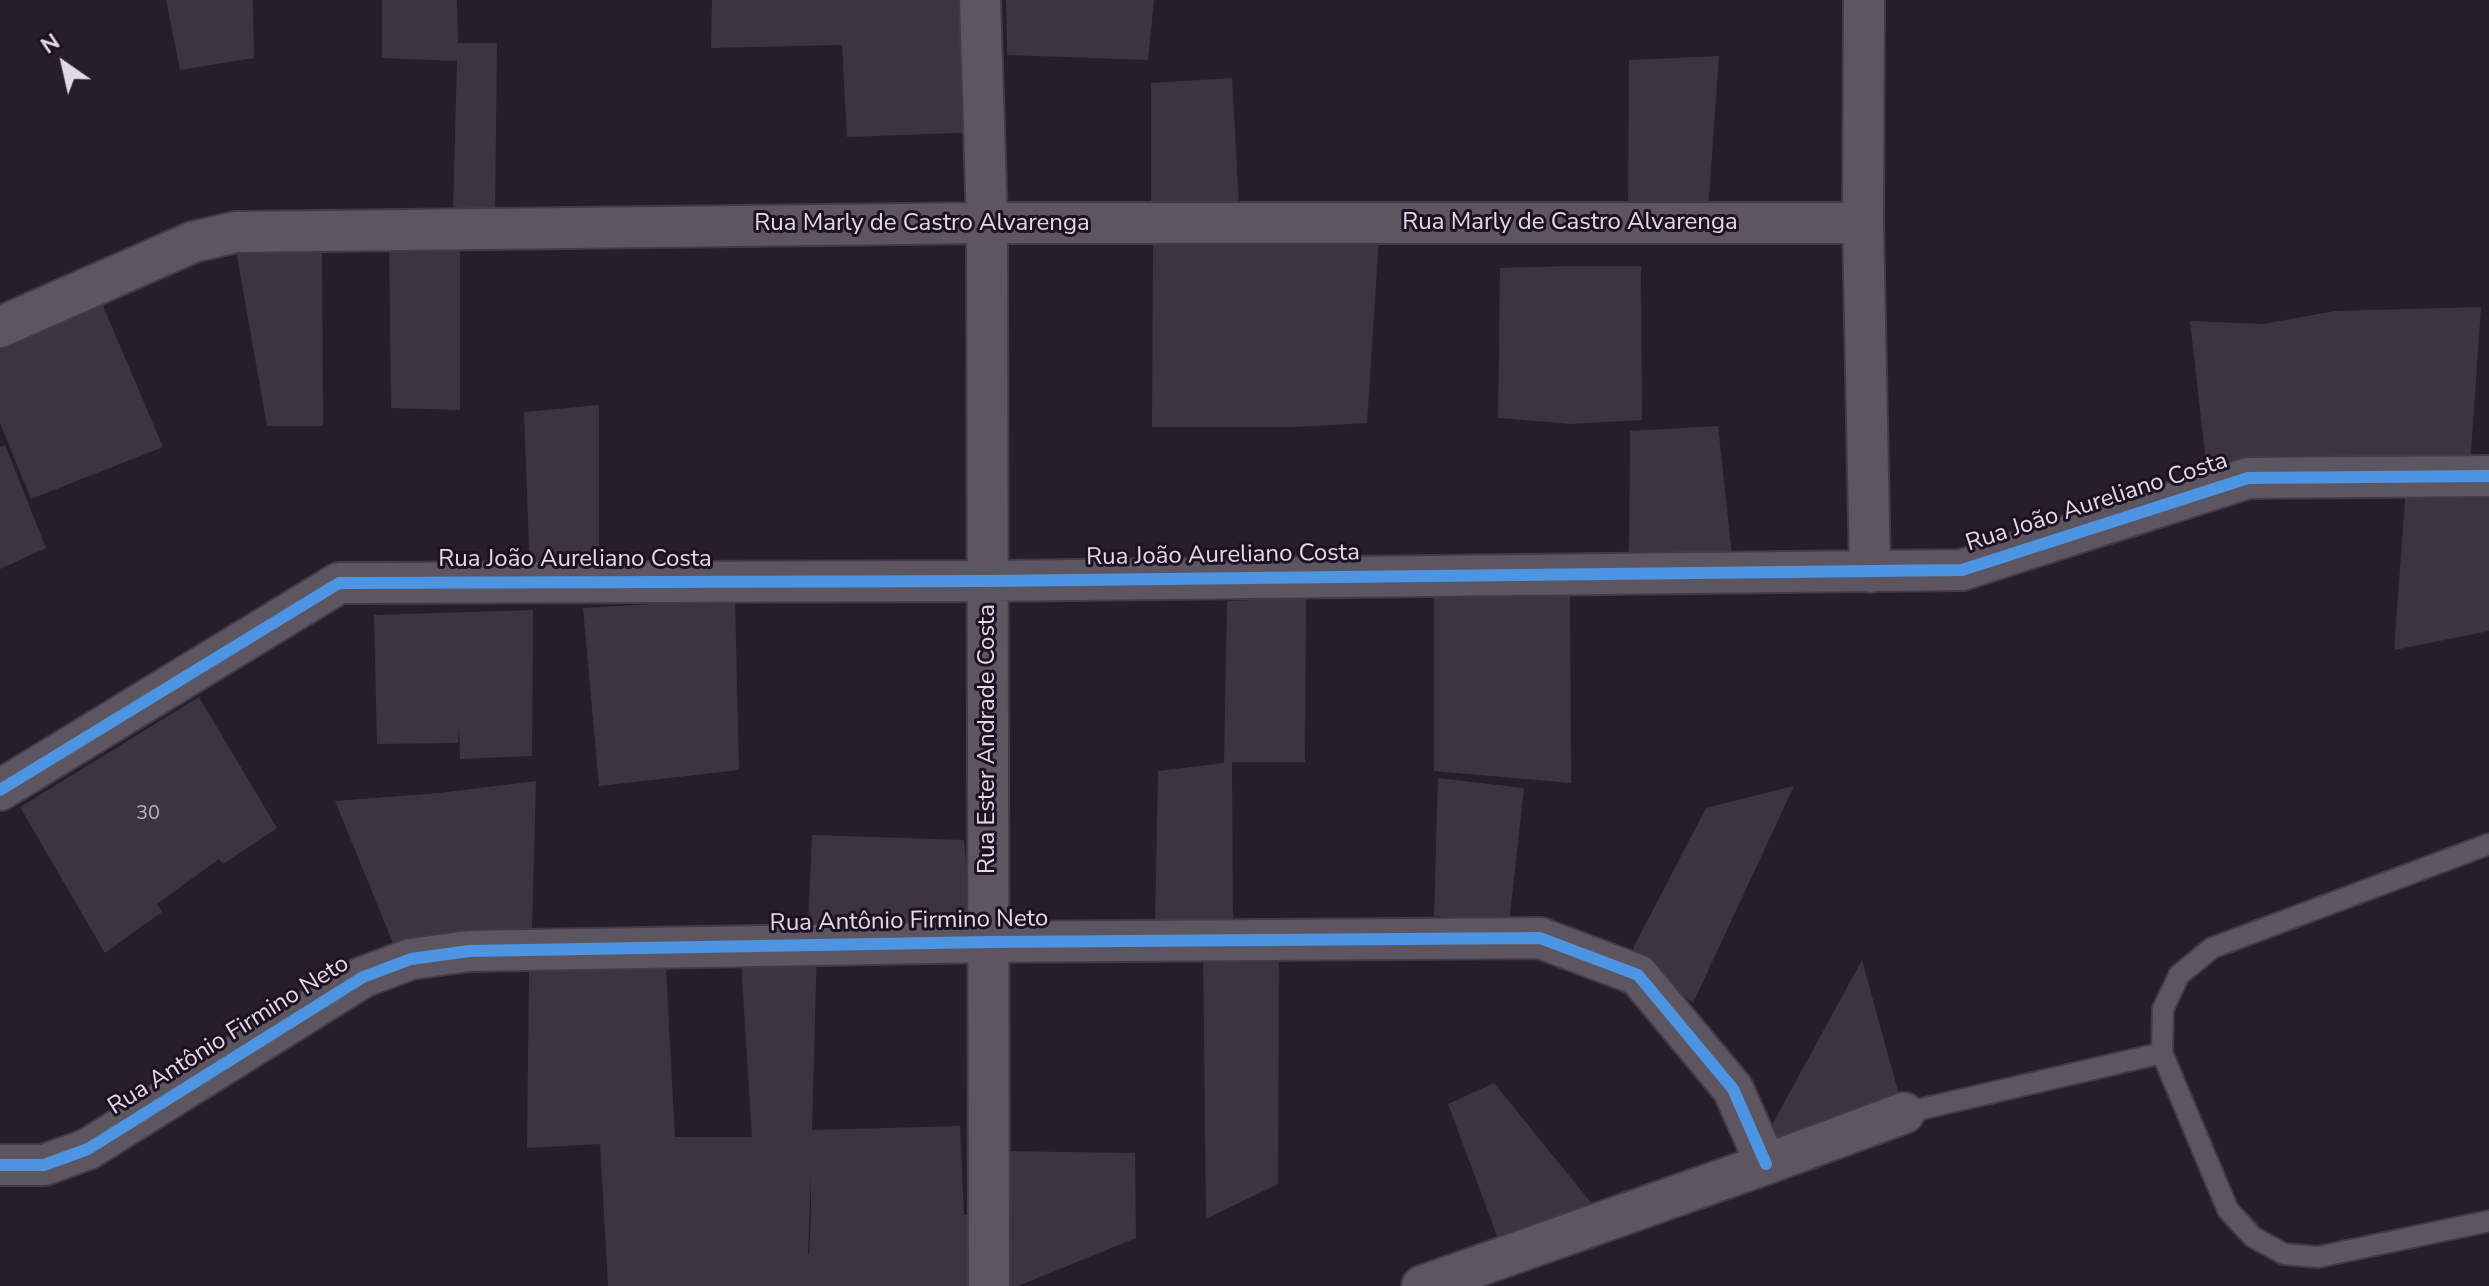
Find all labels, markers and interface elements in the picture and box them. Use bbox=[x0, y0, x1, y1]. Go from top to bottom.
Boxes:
north arrow bbox=[24, 24, 104, 104]
text: N bbox=[35, 27, 66, 61]
street label: Rua Marly de Castro Alvarenga bbox=[1402, 209, 1738, 237]
street label: Rua Marly de Castro Alvarenga bbox=[754, 210, 1090, 238]
street label: Rua João Aureliano Costa bbox=[1962, 447, 2232, 559]
street label: Rua João Aureliano Costa bbox=[1086, 539, 1360, 573]
street label: Rua João Aureliano Costa bbox=[438, 546, 712, 574]
street label: Rua Ester Andrade Costa bbox=[974, 604, 1002, 874]
house number: 30 bbox=[136, 802, 160, 826]
street label: Rua Antônio Firmino Neto bbox=[769, 905, 1049, 939]
street label: Rua Antônio Firmino Neto bbox=[103, 950, 355, 1122]

